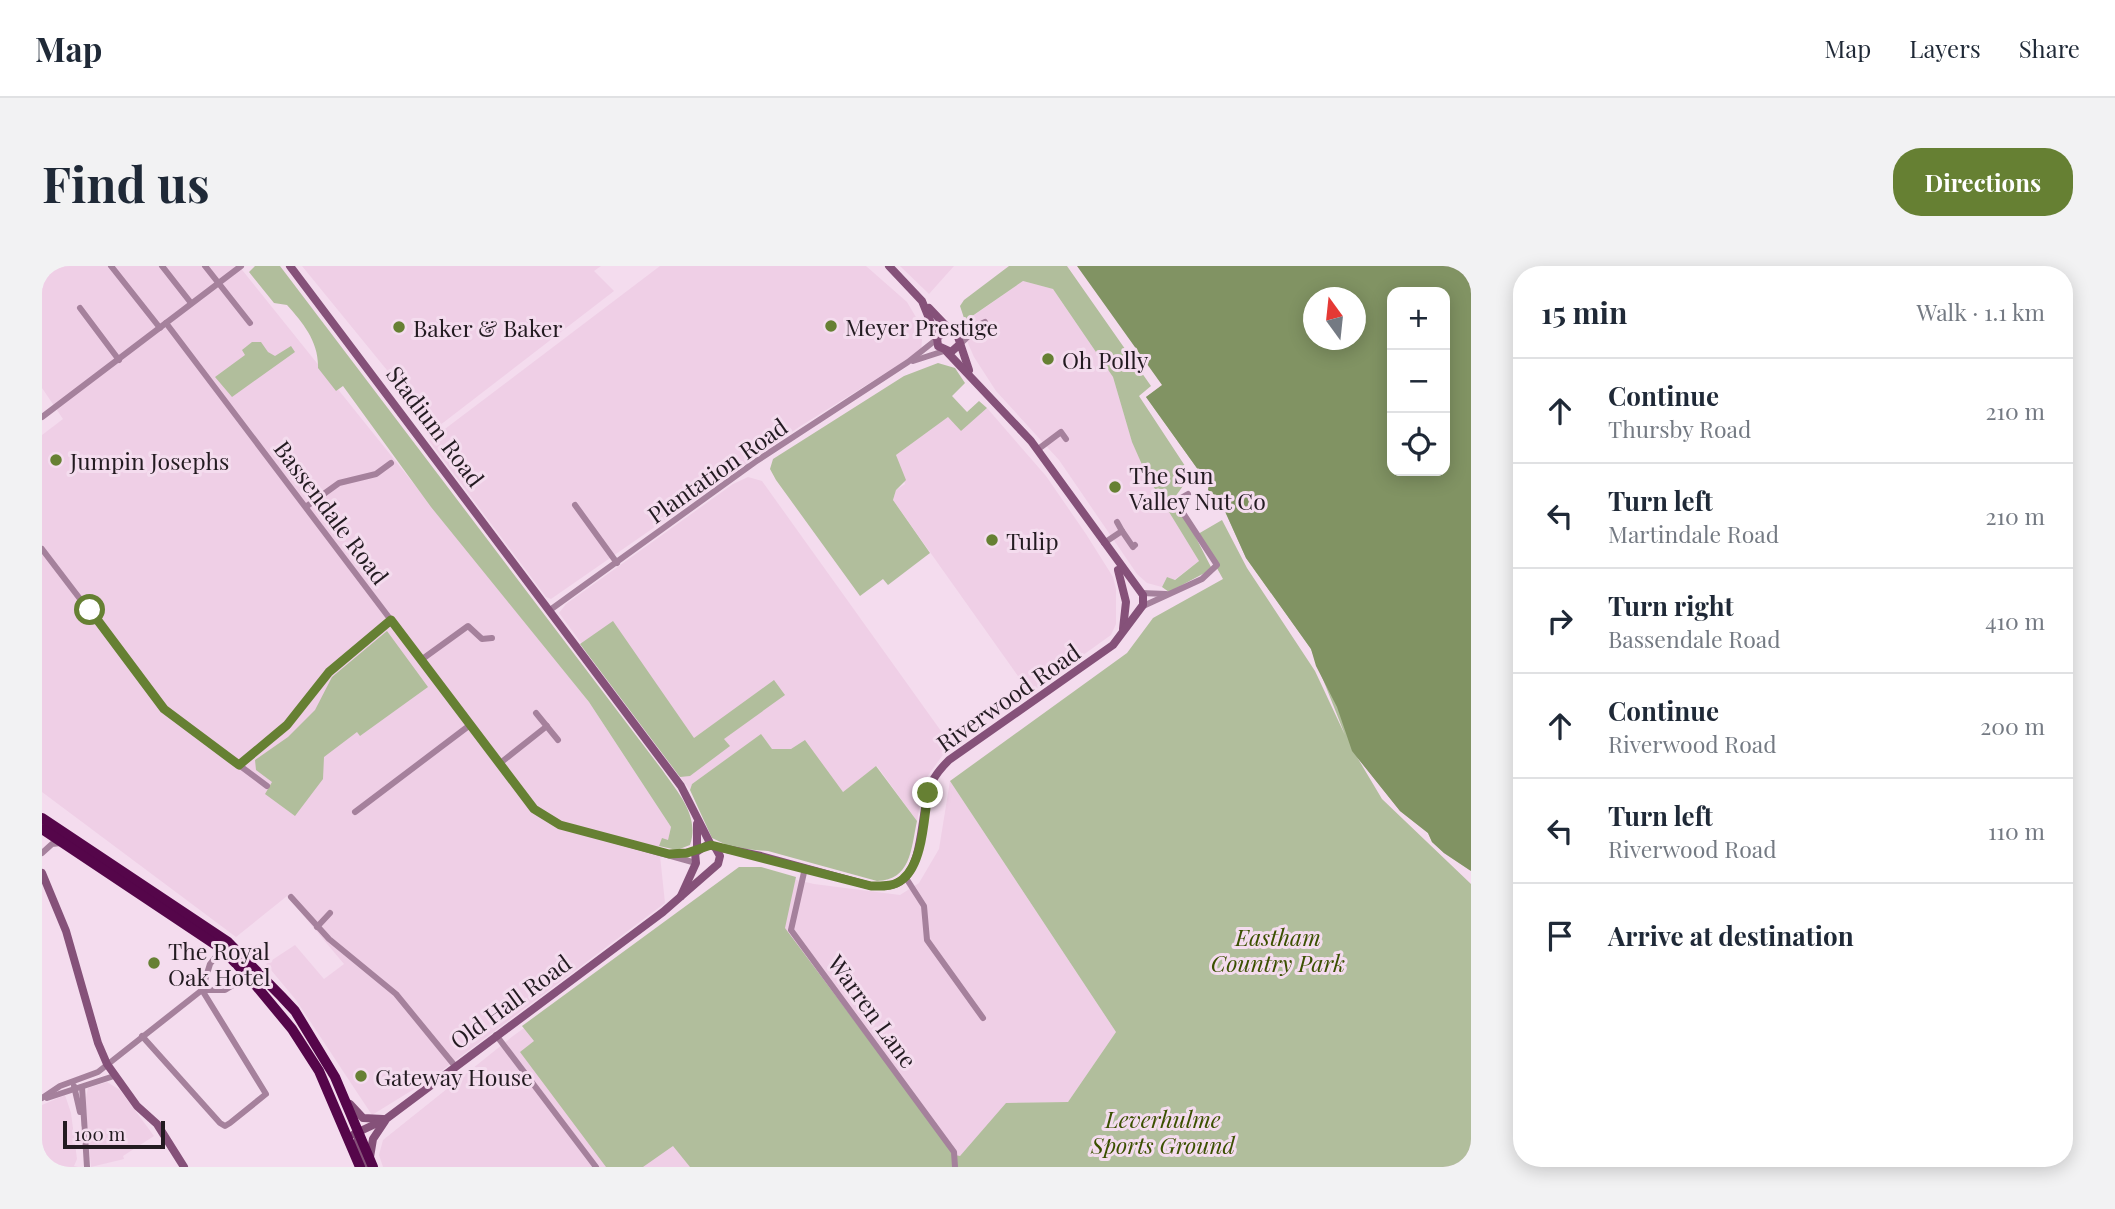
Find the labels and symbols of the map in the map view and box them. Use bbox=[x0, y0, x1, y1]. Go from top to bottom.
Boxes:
north arrow bbox=[1303, 287, 1366, 350]
place label: Meyer Prestige bbox=[845, 311, 998, 342]
place label: Baker & Baker bbox=[413, 312, 563, 343]
marker: Meyer Prestige bbox=[823, 318, 839, 334]
marker: Baker & Baker bbox=[391, 319, 407, 335]
place label: Oh Polly bbox=[1062, 344, 1149, 375]
marker: Oh Polly bbox=[1040, 351, 1056, 367]
street label: Stadium Road bbox=[380, 359, 492, 493]
street label: Plantation Road bbox=[641, 410, 793, 530]
street label: Bassendale Road bbox=[268, 434, 396, 590]
place label: Jumpin Josephs bbox=[69, 445, 229, 476]
marker: Jumpin Josephs bbox=[48, 452, 64, 468]
place label: The Sun Valley Nut Co bbox=[1128, 459, 1266, 516]
marker: The Sun Valley Nut Co bbox=[1107, 479, 1123, 495]
place label: Tulip bbox=[1006, 525, 1059, 556]
marker: Tulip bbox=[984, 532, 1000, 548]
route start bbox=[74, 594, 105, 625]
street label: Riverwood Road bbox=[930, 636, 1086, 758]
route end bbox=[912, 777, 943, 808]
park label: Eastham Country Park bbox=[1211, 921, 1345, 978]
place label: The Royal Oak Hotel bbox=[168, 935, 271, 992]
street label: Old Hall Road bbox=[443, 947, 577, 1055]
street label: Warren Lane bbox=[821, 947, 925, 1074]
marker: The Royal Oak Hotel bbox=[146, 955, 162, 971]
place label: Gateway House bbox=[375, 1061, 533, 1092]
marker: Gateway House bbox=[353, 1068, 369, 1084]
park label: Leverhulme Sports Ground bbox=[1090, 1103, 1236, 1160]
scale bar bbox=[63, 1118, 164, 1150]

